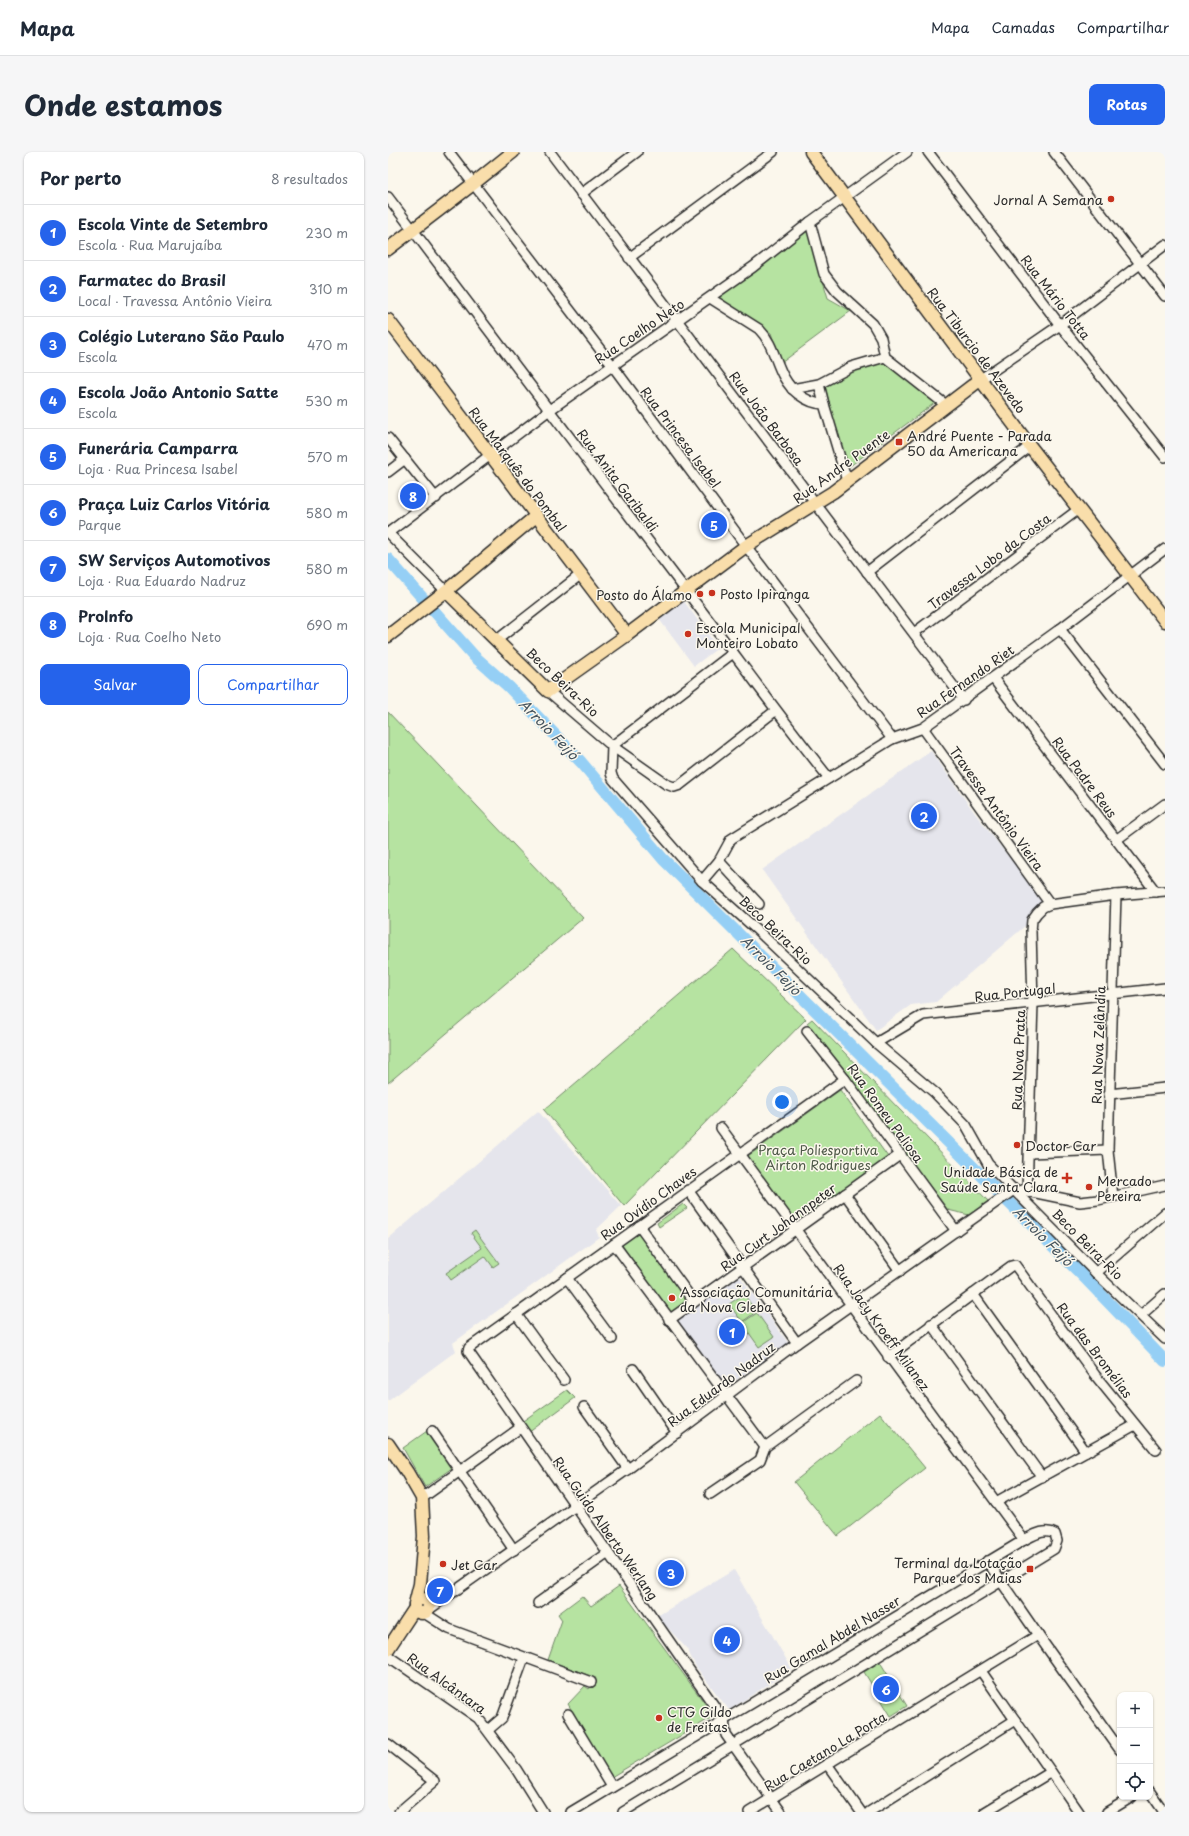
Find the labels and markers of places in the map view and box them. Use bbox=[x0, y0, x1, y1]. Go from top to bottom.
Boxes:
place label: Jornal A Semana bbox=[994, 190, 1104, 209]
marker: Jornal A Semana bbox=[1106, 194, 1116, 204]
place label: André Puente - Parada 50 da Americana bbox=[907, 426, 1052, 460]
marker: André Puente - Parada 50 da Americana bbox=[894, 437, 904, 447]
pin: 8 bbox=[400, 481, 426, 511]
pin: 5 bbox=[701, 510, 727, 540]
place label: Posto Ipiranga bbox=[720, 584, 810, 603]
place label: Posto do Álamo bbox=[596, 585, 692, 604]
marker: Posto Ipiranga bbox=[707, 588, 717, 598]
marker: Posto do Álamo bbox=[695, 589, 705, 599]
place label: Escola Municipal Monteiro Lobato bbox=[696, 618, 801, 652]
marker: Escola Municipal Monteiro Lobato bbox=[683, 629, 693, 639]
pin: 2 bbox=[911, 801, 937, 831]
place label: Doctor Car bbox=[1025, 1136, 1096, 1155]
marker: Doctor Car bbox=[1012, 1140, 1022, 1150]
place label: Unidade Básica de Saúde Santa Clara bbox=[940, 1162, 1059, 1196]
place label: Mercado Pereira bbox=[1097, 1171, 1152, 1205]
marker: Unidade Básica de Saúde Santa Clara bbox=[1061, 1172, 1073, 1184]
marker: Mercado Pereira bbox=[1084, 1182, 1094, 1192]
place label: Associação Comunitária da Nova Gleba bbox=[680, 1282, 833, 1316]
marker: Associação Comunitária da Nova Gleba bbox=[667, 1293, 677, 1303]
pin: 1 bbox=[719, 1317, 745, 1347]
place label: Terminal da Lotação Parque dos Maias bbox=[894, 1553, 1022, 1587]
place label: Jet Car bbox=[451, 1555, 497, 1574]
pin: 3 bbox=[658, 1558, 684, 1588]
marker: Jet Car bbox=[438, 1559, 448, 1569]
marker: Terminal da Lotação Parque dos Maias bbox=[1025, 1564, 1035, 1574]
pin: 7 bbox=[427, 1576, 453, 1606]
pin: 4 bbox=[714, 1625, 740, 1655]
pin: 6 bbox=[873, 1674, 899, 1704]
place label: CTG Gildo de Freitas bbox=[667, 1702, 732, 1736]
marker: CTG Gildo de Freitas bbox=[654, 1713, 664, 1723]

